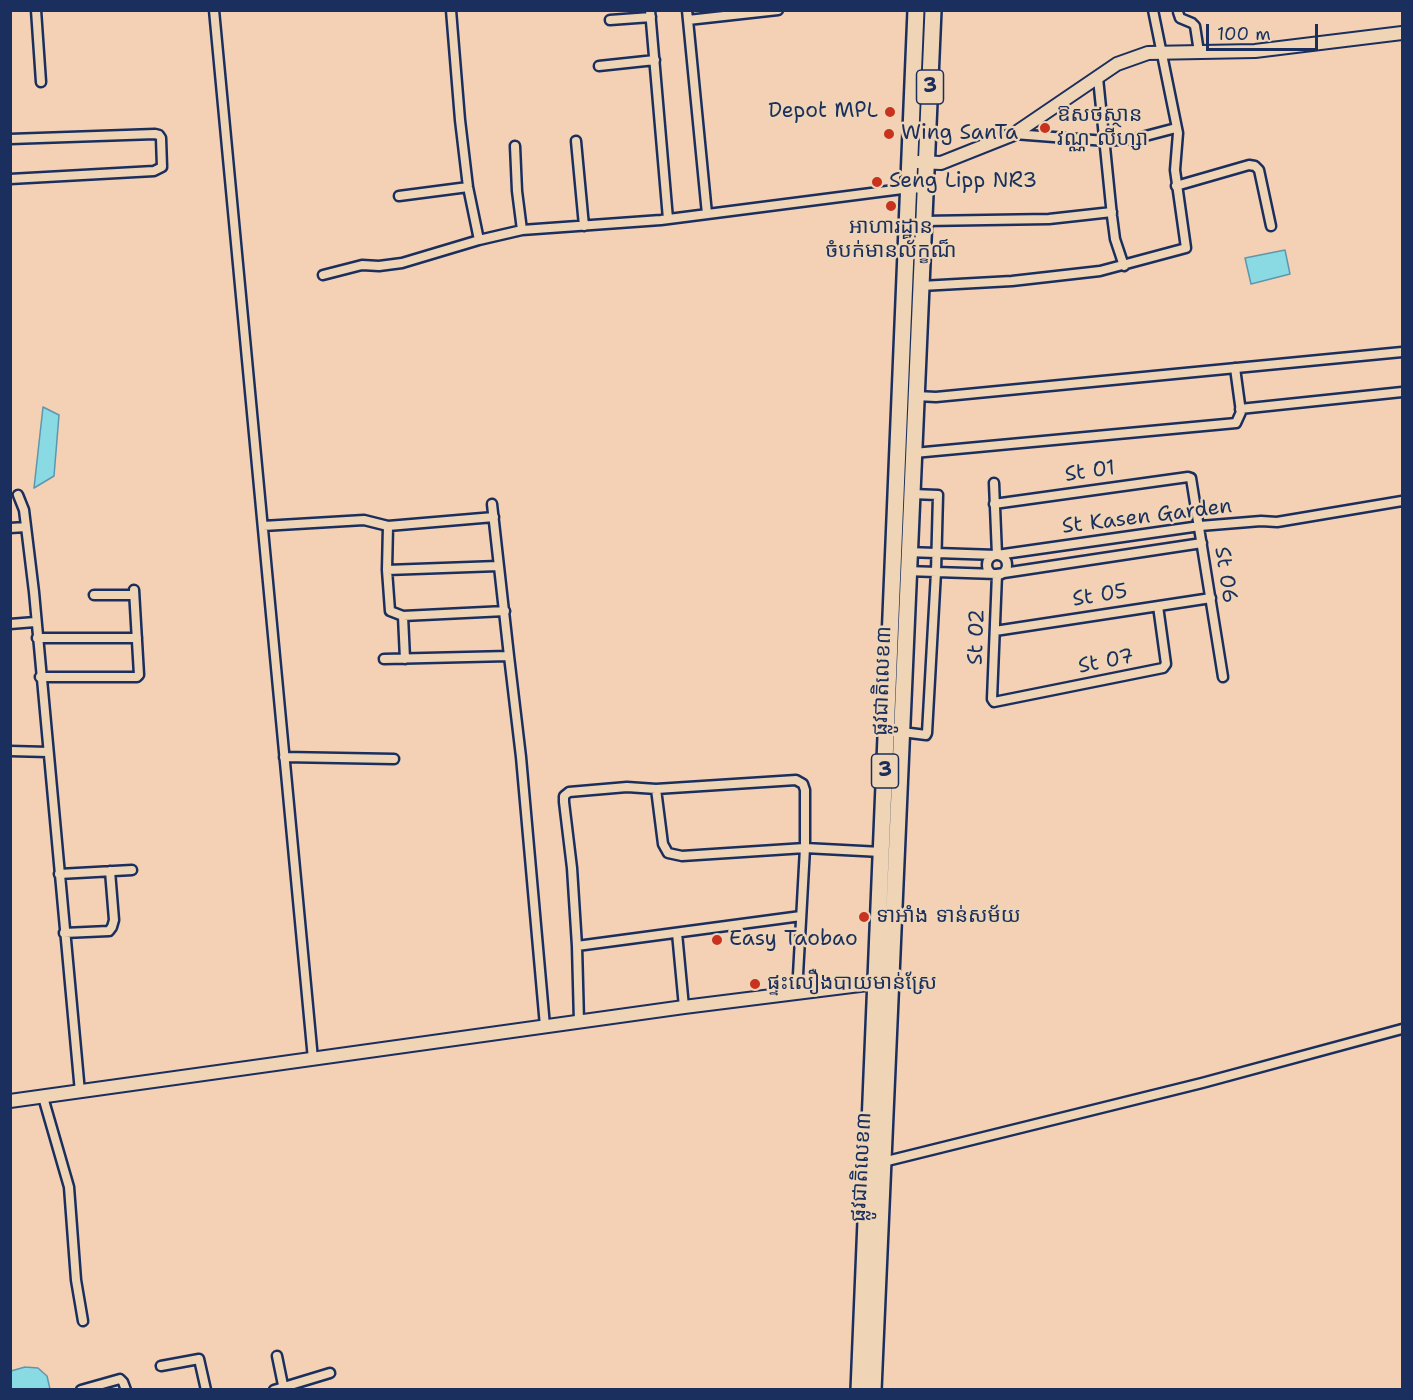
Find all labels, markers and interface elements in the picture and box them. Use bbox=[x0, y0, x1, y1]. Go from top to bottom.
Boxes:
scale bar bbox=[1209, 12, 1322, 50]
text: 100 m bbox=[1217, 22, 1271, 46]
road number: 3 bbox=[916, 70, 944, 104]
place label: Depot MPL bbox=[768, 99, 878, 125]
place label: ឱសថស្ថាន វណ្ណ លីហ្សា bbox=[1057, 103, 1148, 153]
marker: Depot MPL bbox=[883, 105, 897, 119]
place label: Wing SanTa bbox=[901, 121, 1018, 147]
marker: ឱសថស្ថាន វណ្ណ លីហ្សា bbox=[1038, 121, 1052, 135]
marker: Wing SanTa bbox=[882, 127, 896, 141]
place label: Seng Lipp NR3 bbox=[889, 169, 1037, 195]
marker: Seng Lipp NR3 bbox=[870, 175, 884, 189]
marker: អាហារដ្ឋាន ចំបក់មានល័ក្ខណ៏ bbox=[884, 199, 898, 213]
place label: អាហារដ្ឋាន ចំបក់មានល័ក្ខណ៏ bbox=[825, 215, 957, 265]
street label: St 01 bbox=[1063, 456, 1117, 488]
street label: St Kasen Garden bbox=[1061, 494, 1233, 540]
street label: St 06 bbox=[1208, 545, 1242, 605]
street label: St 05 bbox=[1071, 579, 1129, 613]
street label: St 02 bbox=[963, 609, 991, 665]
street label: ផ្លូវជាតិលេខ៣ bbox=[868, 626, 898, 736]
street label: St 07 bbox=[1076, 644, 1136, 680]
road number: 3 bbox=[872, 754, 898, 788]
place label: ទាអាំង ទាន់សម័យ bbox=[876, 904, 1021, 930]
marker: ទាអាំង ទាន់សម័យ bbox=[857, 910, 871, 924]
place label: Easy Taobao bbox=[729, 927, 858, 953]
marker: Easy Taobao bbox=[710, 933, 724, 947]
place label: ផ្ទះលឿងបាយមាន់ស្រែ bbox=[767, 971, 937, 997]
marker: ផ្ទះលឿងបាយមាន់ស្រែ bbox=[748, 977, 762, 991]
street label: ផ្លូវជាតិលេខ៣ bbox=[847, 1111, 877, 1223]

